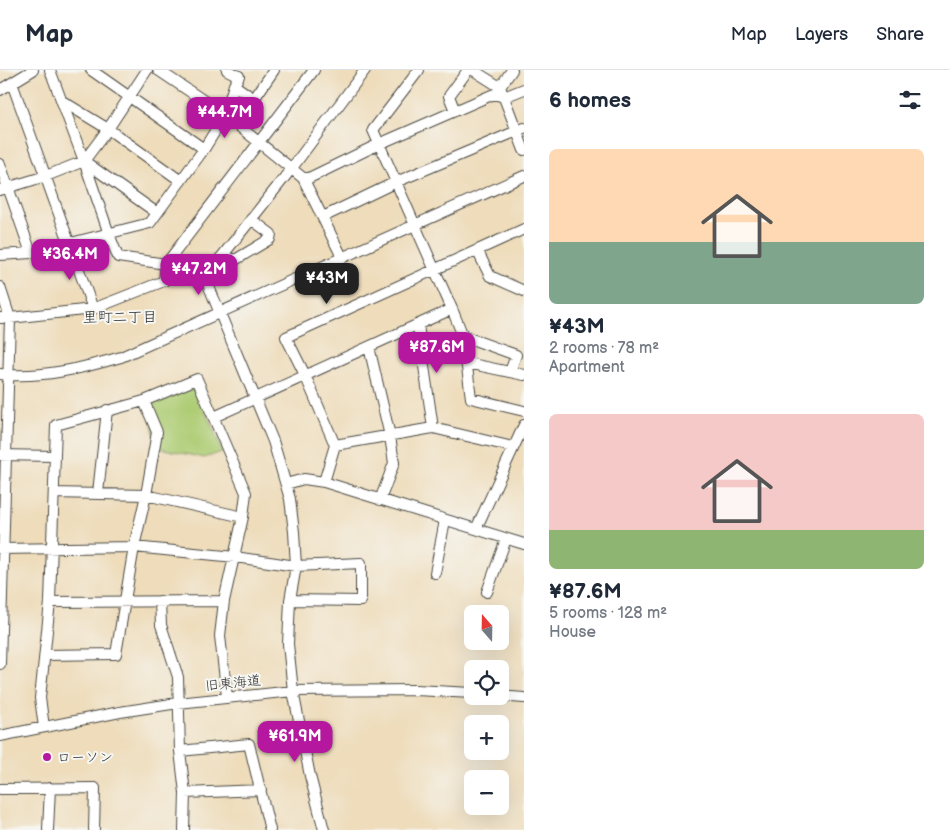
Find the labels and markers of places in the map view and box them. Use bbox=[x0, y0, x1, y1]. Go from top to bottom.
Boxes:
pin: ¥44.7M bbox=[184, 97, 266, 139]
pin: ¥36.4M bbox=[29, 238, 111, 281]
pin: ¥47.2M bbox=[158, 254, 240, 296]
pin: ¥43M bbox=[297, 262, 357, 305]
pin: ¥87.6M bbox=[396, 332, 478, 374]
pin: ¥61.9M bbox=[254, 720, 336, 763]
place label: ローソン bbox=[57, 749, 113, 766]
marker: ローソン bbox=[41, 751, 53, 763]

